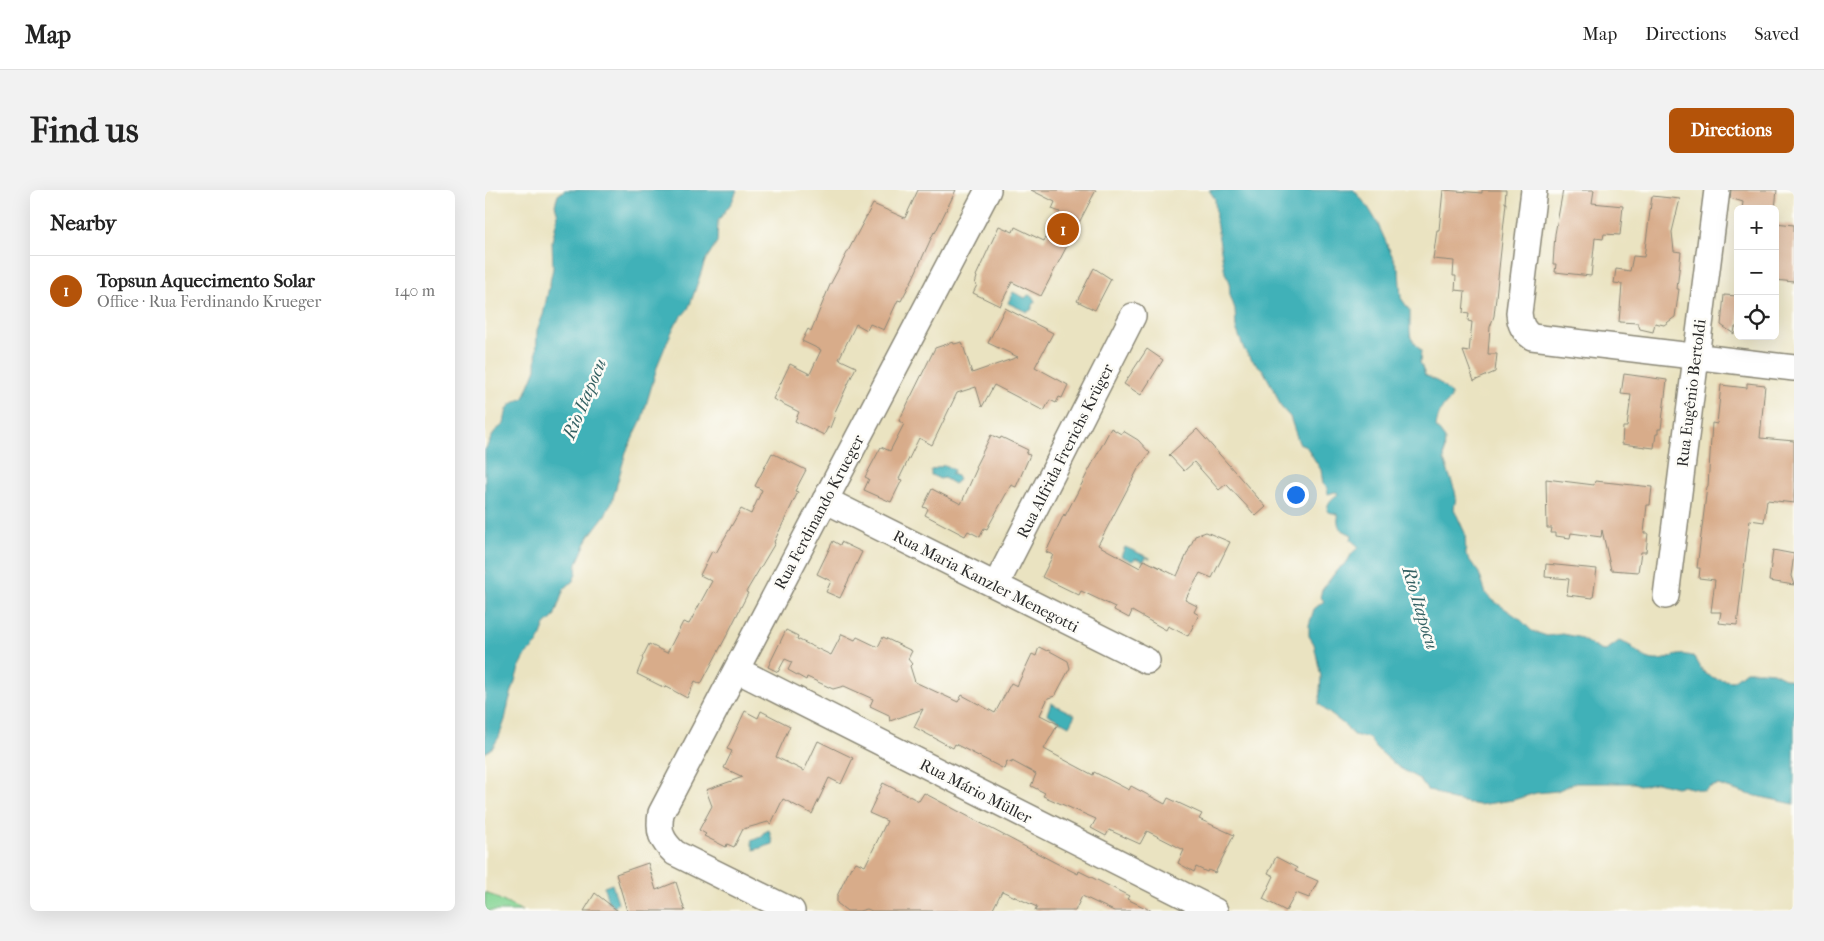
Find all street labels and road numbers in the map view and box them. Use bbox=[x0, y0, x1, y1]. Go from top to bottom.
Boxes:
street label: Rua Eugênio Bertoldi bbox=[1673, 318, 1710, 468]
street label: Rua Alfrida Frerichs Krüger bbox=[1013, 361, 1117, 541]
street label: Rua Ferdinando Krueger bbox=[770, 431, 868, 593]
street label: Rua Maria Kanzler Menegotti bbox=[890, 526, 1082, 636]
street label: Rua Mário Müller bbox=[917, 755, 1035, 828]

